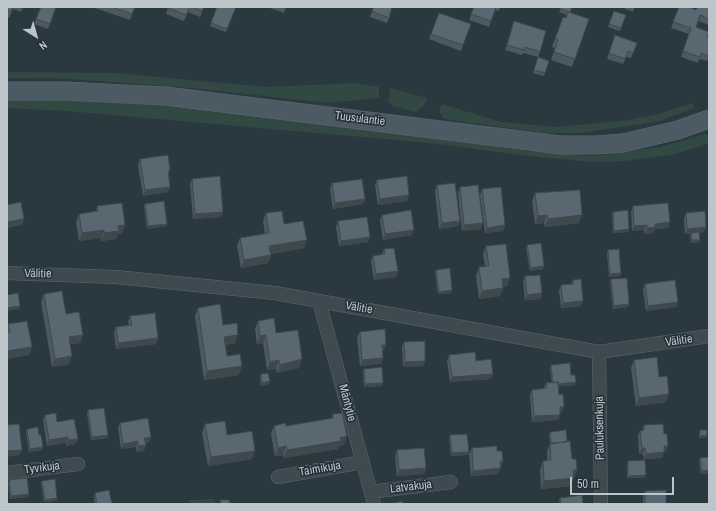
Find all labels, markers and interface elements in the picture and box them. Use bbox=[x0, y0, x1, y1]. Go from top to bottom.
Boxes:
north arrow bbox=[16, 16, 56, 56]
text: N bbox=[36, 38, 50, 53]
street label: Tuusulantie bbox=[334, 109, 386, 129]
street label: Välitie bbox=[24, 267, 52, 281]
street label: Välitie bbox=[344, 299, 374, 317]
street label: Välitie bbox=[665, 332, 693, 350]
street label: Mäntytie bbox=[335, 383, 359, 423]
street label: Pauluksenkuja bbox=[592, 396, 608, 460]
street label: Taimikuja bbox=[298, 458, 342, 480]
street label: Tyvikuja bbox=[23, 459, 61, 477]
scale bar bbox=[572, 469, 676, 495]
text: 50 m bbox=[577, 476, 599, 492]
street label: Latvakuja bbox=[389, 477, 433, 497]

